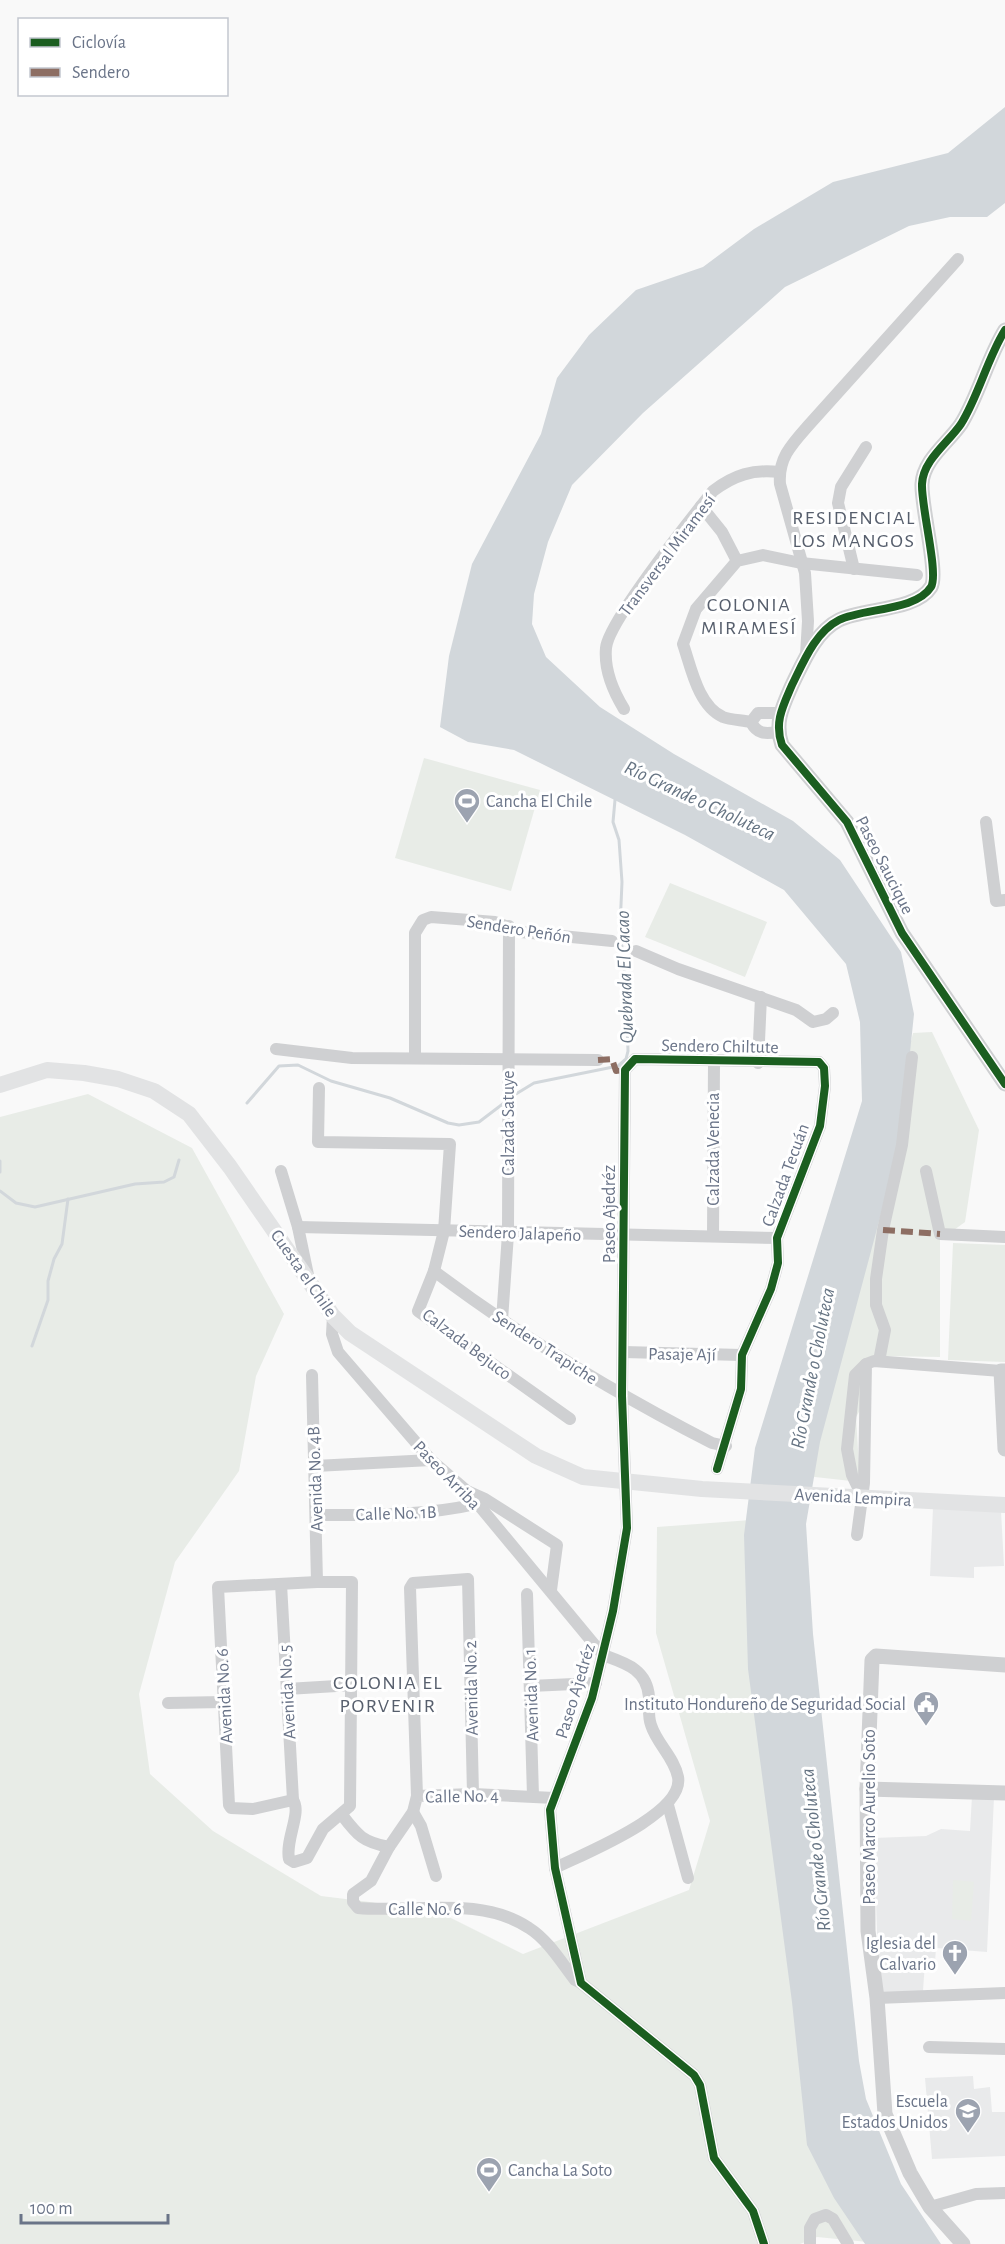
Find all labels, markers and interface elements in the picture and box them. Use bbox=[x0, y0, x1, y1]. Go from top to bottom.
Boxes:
legend bbox=[18, 18, 228, 96]
text: Ciclovía bbox=[72, 34, 126, 52]
text: Sendero bbox=[72, 64, 130, 82]
street label: Transversal Miramesí bbox=[616, 491, 720, 620]
district label: RESIDENCIAL LOS MANGOS bbox=[792, 508, 916, 551]
district label: COLONIA MIRAMESÍ bbox=[701, 595, 797, 638]
water label: Río Grande o Choluteca bbox=[621, 757, 778, 845]
sports icon: Cancha El Chile bbox=[452, 786, 482, 824]
place label: Cancha El Chile bbox=[486, 793, 592, 811]
street label: Paseo Saucique bbox=[852, 813, 917, 917]
water label: Quebrada El Cacao bbox=[613, 910, 637, 1044]
street label: Sendero Peñón bbox=[466, 913, 572, 947]
street label: Sendero Chiltute bbox=[661, 1037, 779, 1057]
street label: Calzada Satuye bbox=[500, 1070, 518, 1176]
street label: Calzada Venecia bbox=[705, 1092, 723, 1206]
street label: Calzada Tecuán bbox=[759, 1122, 813, 1229]
street label: Paseo Ajedréz bbox=[601, 1165, 619, 1263]
street label: Sendero Jalapeño bbox=[458, 1223, 582, 1245]
street label: Cuesta el Chile bbox=[267, 1227, 340, 1320]
water label: Río Grande o Choluteca bbox=[788, 1286, 838, 1450]
street label: Calzada Bejuco bbox=[419, 1306, 514, 1384]
street label: Sendero Trapiche bbox=[489, 1307, 600, 1388]
street label: Pasaje Ají bbox=[648, 1345, 717, 1365]
street label: Avenida No. 4B bbox=[305, 1426, 327, 1532]
street label: Paseo Arriba bbox=[409, 1438, 483, 1514]
street label: Avenida Lempira bbox=[794, 1486, 912, 1510]
street label: Calle No. 1B bbox=[355, 1504, 437, 1524]
street label: Avenida No. 2 bbox=[462, 1640, 482, 1736]
street label: Paseo Ajedréz bbox=[553, 1642, 599, 1741]
street label: Avenida No. 5 bbox=[277, 1644, 299, 1740]
street label: Avenida No. 6 bbox=[214, 1648, 236, 1744]
street label: Avenida No. 1 bbox=[521, 1648, 543, 1742]
district label: COLONIA EL PORVENIR bbox=[333, 1673, 443, 1716]
public building icon: Instituto Hondureño de Seguridad Social bbox=[911, 1689, 941, 1727]
place label: Instituto Hondureño de Seguridad Social bbox=[624, 1696, 906, 1714]
street label: Paseo Marco Aurelio Soto bbox=[861, 1729, 879, 1905]
water label: Río Grande o Choluteca bbox=[797, 1767, 834, 1932]
street label: Calle No. 4 bbox=[425, 1787, 499, 1807]
street label: Calle No. 6 bbox=[388, 1901, 462, 1919]
place label: Iglesia del Calvario bbox=[866, 1935, 936, 1974]
church icon: Iglesia del Calvario bbox=[940, 1938, 970, 1976]
place label: Escuela Estados Unidos bbox=[841, 2093, 948, 2132]
school or university icon: Escuela Estados Unidos bbox=[953, 2096, 983, 2134]
sports icon: Cancha La Soto bbox=[474, 2155, 504, 2193]
place label: Cancha La Soto bbox=[508, 2162, 613, 2180]
scale bar bbox=[21, 2187, 168, 2225]
text: 100 m bbox=[30, 2200, 73, 2218]

